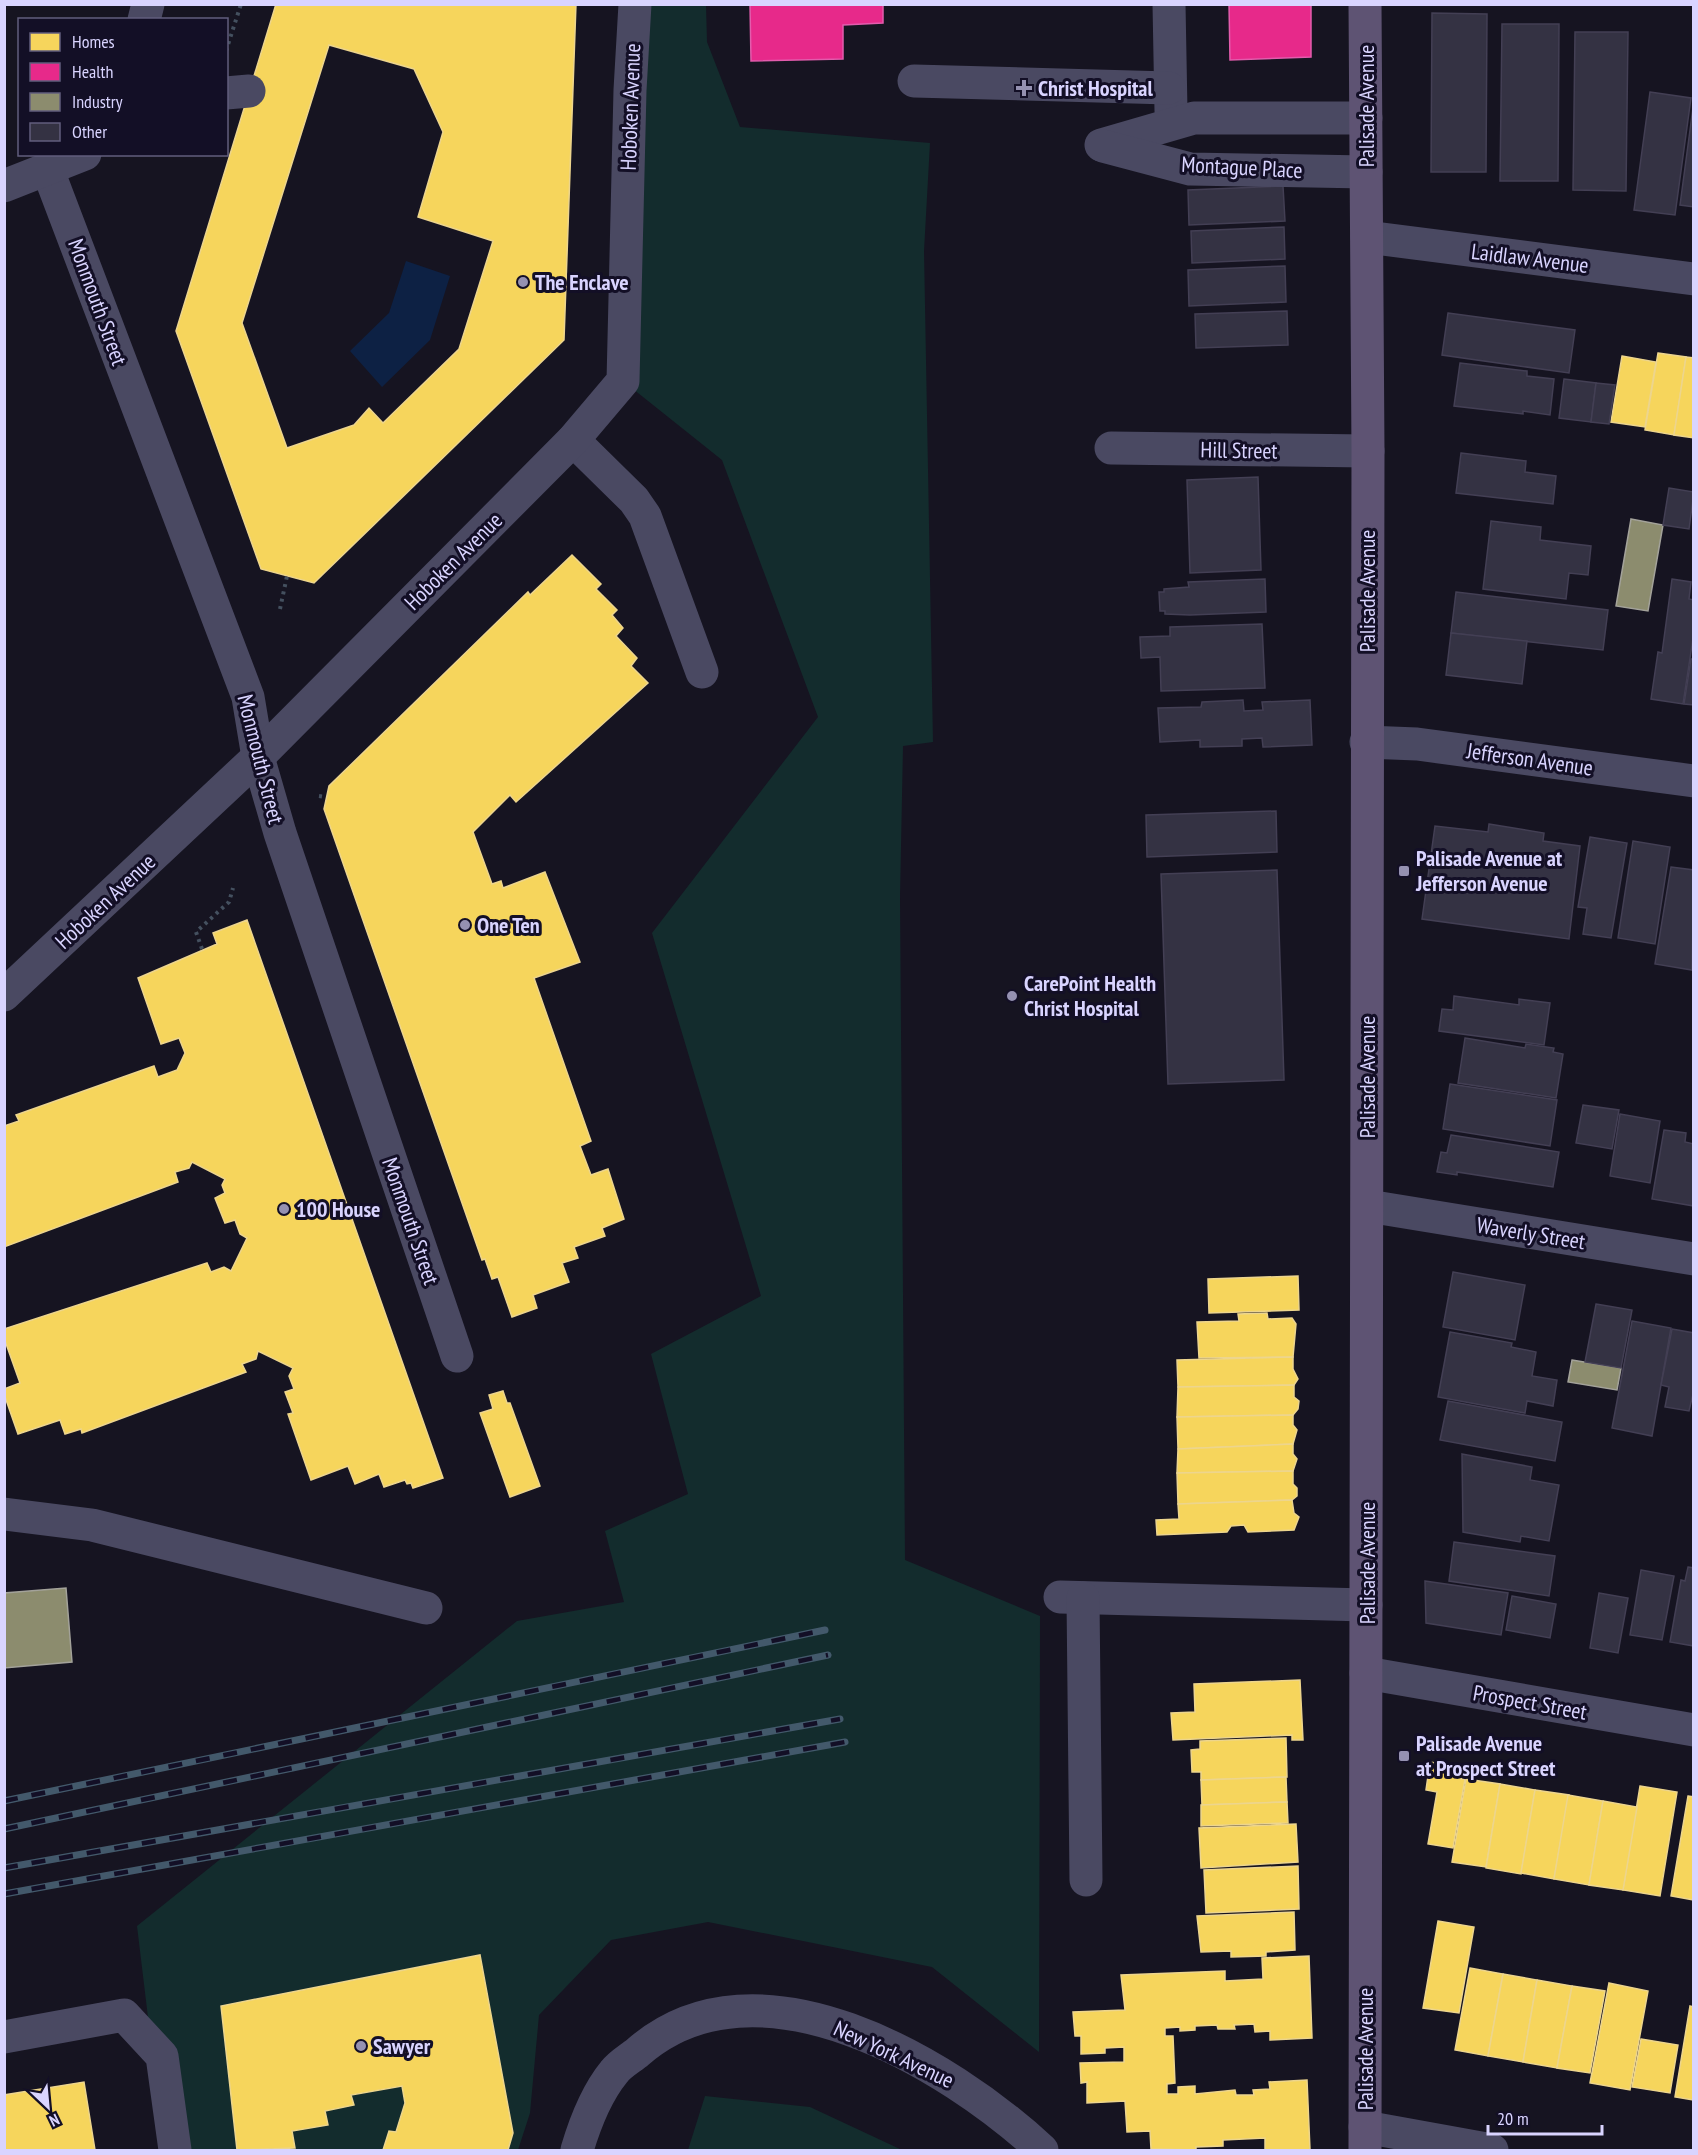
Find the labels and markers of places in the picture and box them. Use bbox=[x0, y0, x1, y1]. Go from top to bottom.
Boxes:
place label: Christ Hospital bbox=[1038, 74, 1153, 102]
marker: Christ Hospital bbox=[1015, 79, 1033, 97]
place label: The Enclave bbox=[535, 268, 629, 296]
marker: The Enclave bbox=[516, 275, 530, 289]
place label: Palisade Avenue at Jefferson Avenue bbox=[1415, 844, 1563, 897]
marker: Palisade Avenue at Jefferson Avenue bbox=[1397, 864, 1411, 878]
place label: One Ten bbox=[477, 911, 540, 939]
marker: One Ten bbox=[458, 918, 472, 932]
place label: CarePoint Health Christ Hospital bbox=[1024, 969, 1156, 1022]
marker: CarePoint Health Christ Hospital bbox=[1005, 989, 1019, 1003]
place label: 100 House bbox=[296, 1195, 381, 1223]
marker: 100 House bbox=[277, 1202, 291, 1216]
place label: Palisade Avenue at Prospect Street bbox=[1416, 1729, 1556, 1782]
marker: Palisade Avenue at Prospect Street bbox=[1397, 1749, 1411, 1763]
place label: Sawyer bbox=[373, 2032, 431, 2060]
marker: Sawyer bbox=[354, 2039, 368, 2053]

